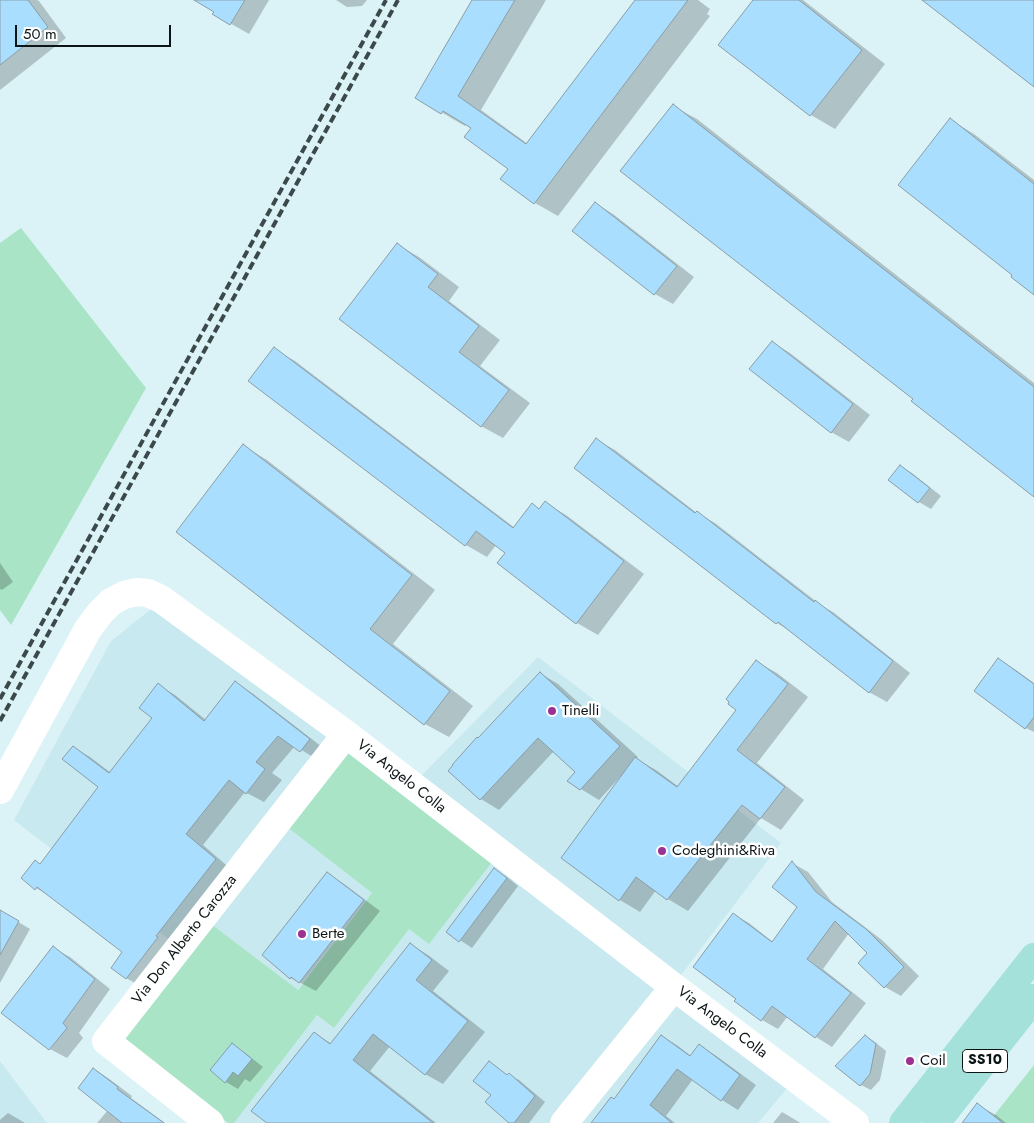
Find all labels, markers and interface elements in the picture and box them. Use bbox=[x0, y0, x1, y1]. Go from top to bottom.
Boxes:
scale bar bbox=[18, 15, 174, 47]
text: 50 m bbox=[23, 23, 57, 45]
place label: Tinelli bbox=[562, 702, 599, 720]
marker: Tinelli bbox=[546, 705, 558, 717]
street label: Via Angelo Colla bbox=[353, 737, 449, 817]
place label: Codeghini&Riva bbox=[672, 842, 775, 860]
marker: Codeghini&Riva bbox=[656, 845, 668, 857]
street label: Via Don Alberto Carozza bbox=[129, 872, 241, 1008]
place label: Berte bbox=[312, 925, 345, 943]
marker: Berte bbox=[296, 928, 308, 940]
street label: Via Angelo Colla bbox=[673, 983, 771, 1063]
road number: SS10 bbox=[962, 1050, 1008, 1072]
place label: Coil bbox=[920, 1052, 946, 1070]
marker: Coil bbox=[904, 1055, 916, 1067]

